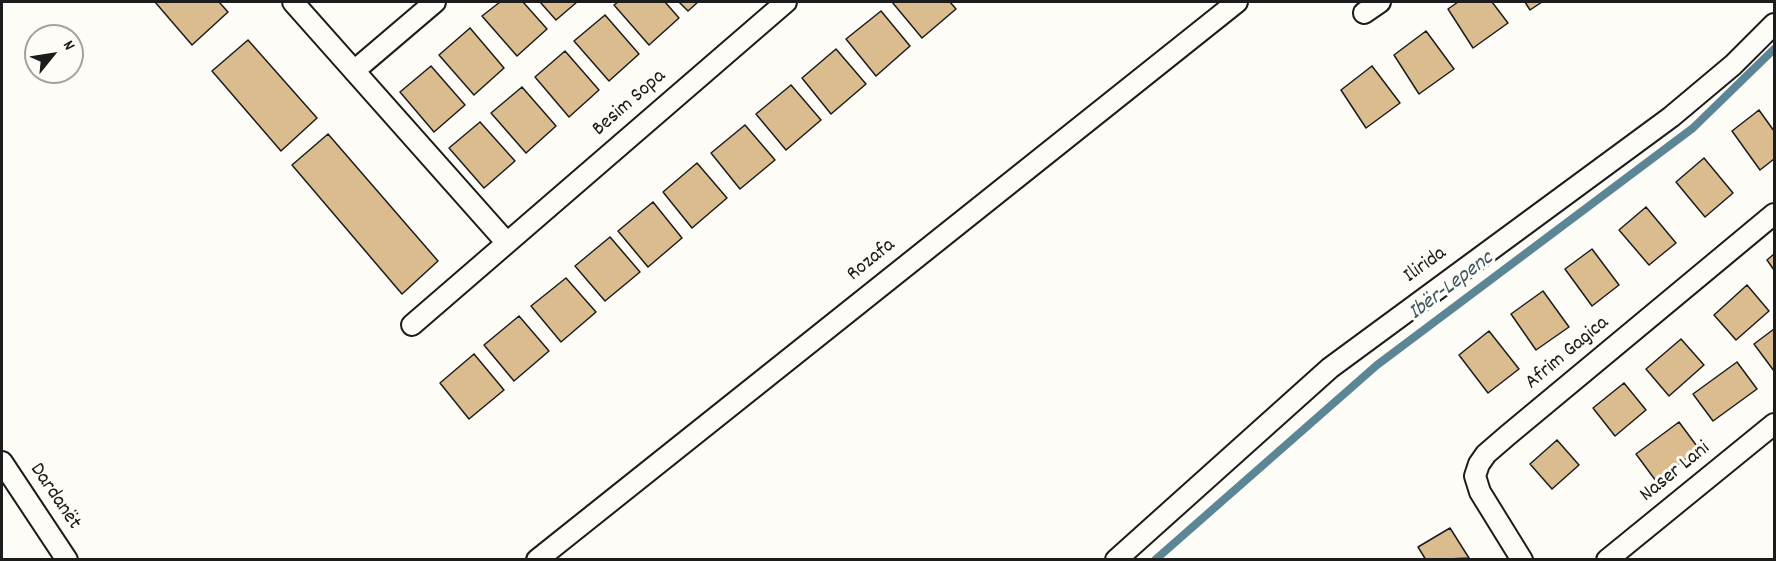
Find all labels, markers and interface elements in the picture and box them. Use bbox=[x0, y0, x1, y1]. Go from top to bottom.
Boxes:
north arrow bbox=[24, 24, 84, 84]
text: N bbox=[56, 37, 80, 55]
street label: Besim Sopa bbox=[588, 65, 672, 143]
street label: Rozafa bbox=[843, 234, 901, 288]
street label: Ilirida bbox=[1400, 242, 1452, 290]
water label: Ibër-Lepenc bbox=[1405, 247, 1499, 327]
street label: Afrim Gagica bbox=[1521, 312, 1615, 396]
street label: Naser Lani bbox=[1636, 437, 1716, 509]
street label: Dardanët bbox=[23, 459, 85, 535]

